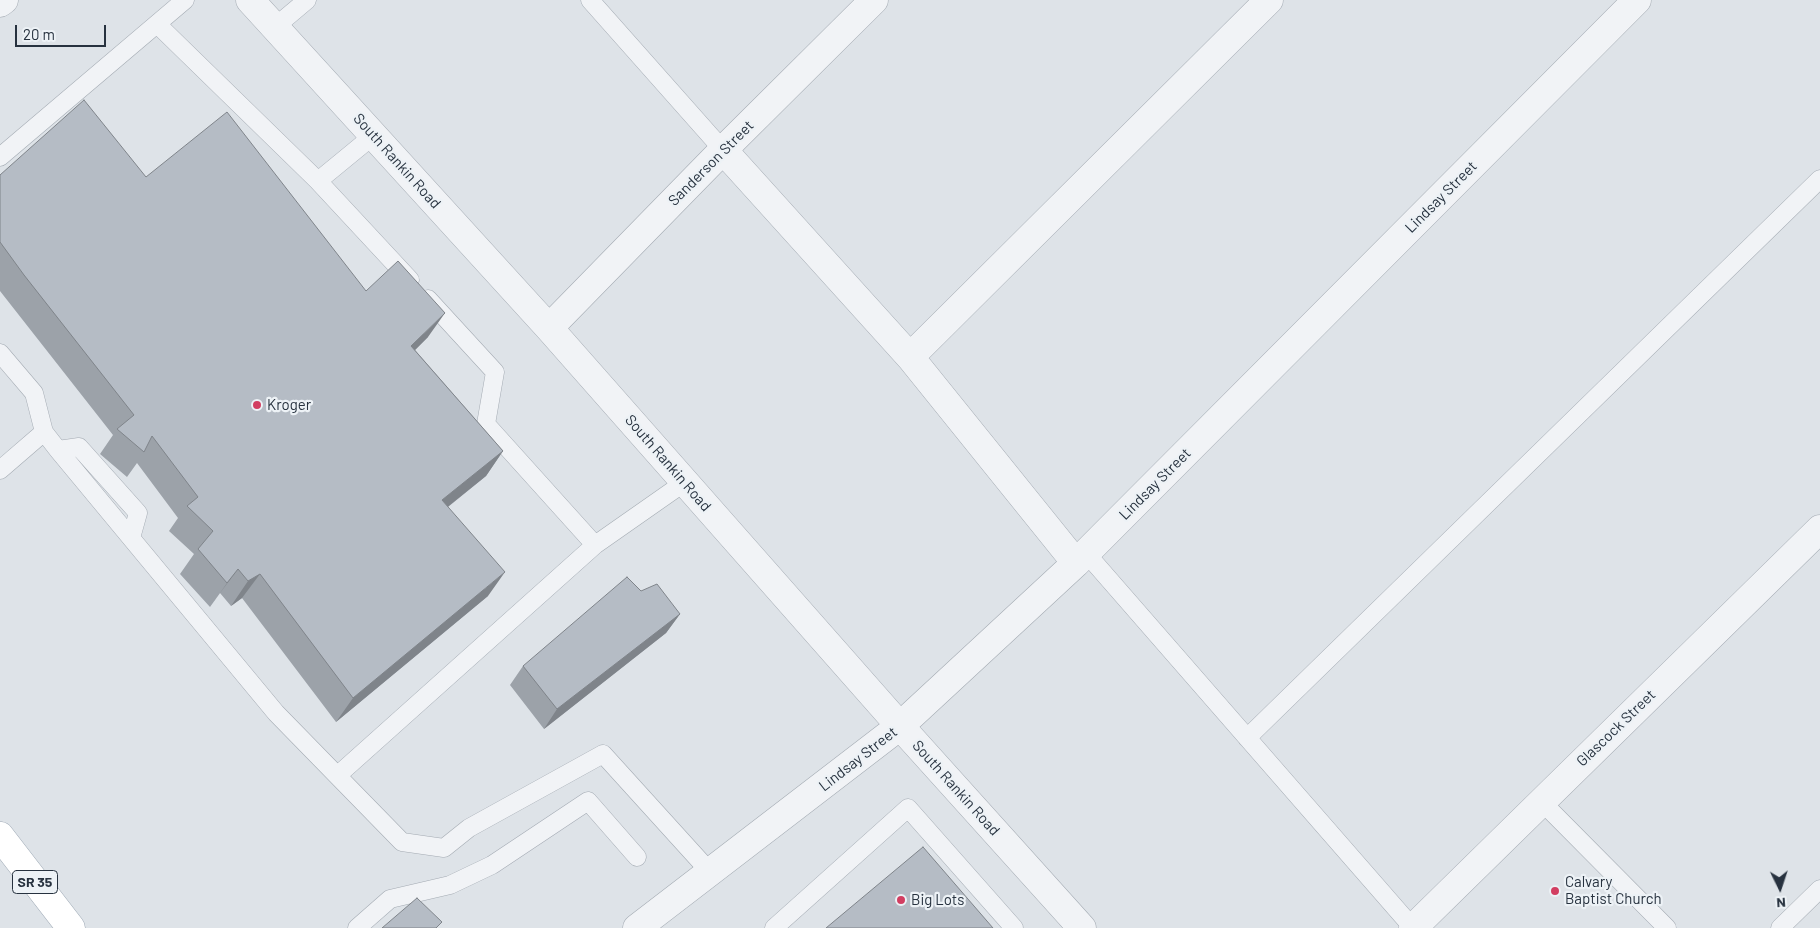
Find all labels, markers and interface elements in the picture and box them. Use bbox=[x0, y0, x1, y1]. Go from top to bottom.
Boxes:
scale bar bbox=[18, 15, 109, 47]
text: 20 m bbox=[23, 25, 55, 43]
street label: South Rankin Road bbox=[349, 110, 445, 212]
street label: Sanderson Street bbox=[665, 117, 757, 209]
street label: Lindsay Street bbox=[1401, 157, 1481, 237]
place label: Kroger bbox=[267, 396, 311, 414]
marker: Kroger bbox=[251, 399, 263, 411]
street label: South Rankin Road bbox=[621, 411, 715, 515]
street label: Lindsay Street bbox=[1115, 444, 1195, 524]
street label: Glascock Street bbox=[1573, 686, 1659, 770]
street label: Lindsay Street bbox=[815, 723, 901, 795]
street label: South Rankin Road bbox=[908, 737, 1004, 839]
north arrow bbox=[1755, 863, 1805, 913]
road number: SR 35 bbox=[12, 870, 58, 894]
place label: Calvary Baptist Church bbox=[1565, 873, 1662, 908]
marker: Calvary Baptist Church bbox=[1549, 885, 1561, 897]
place label: Big Lots bbox=[911, 891, 965, 909]
marker: Big Lots bbox=[895, 894, 907, 906]
text: N bbox=[1776, 895, 1786, 912]

